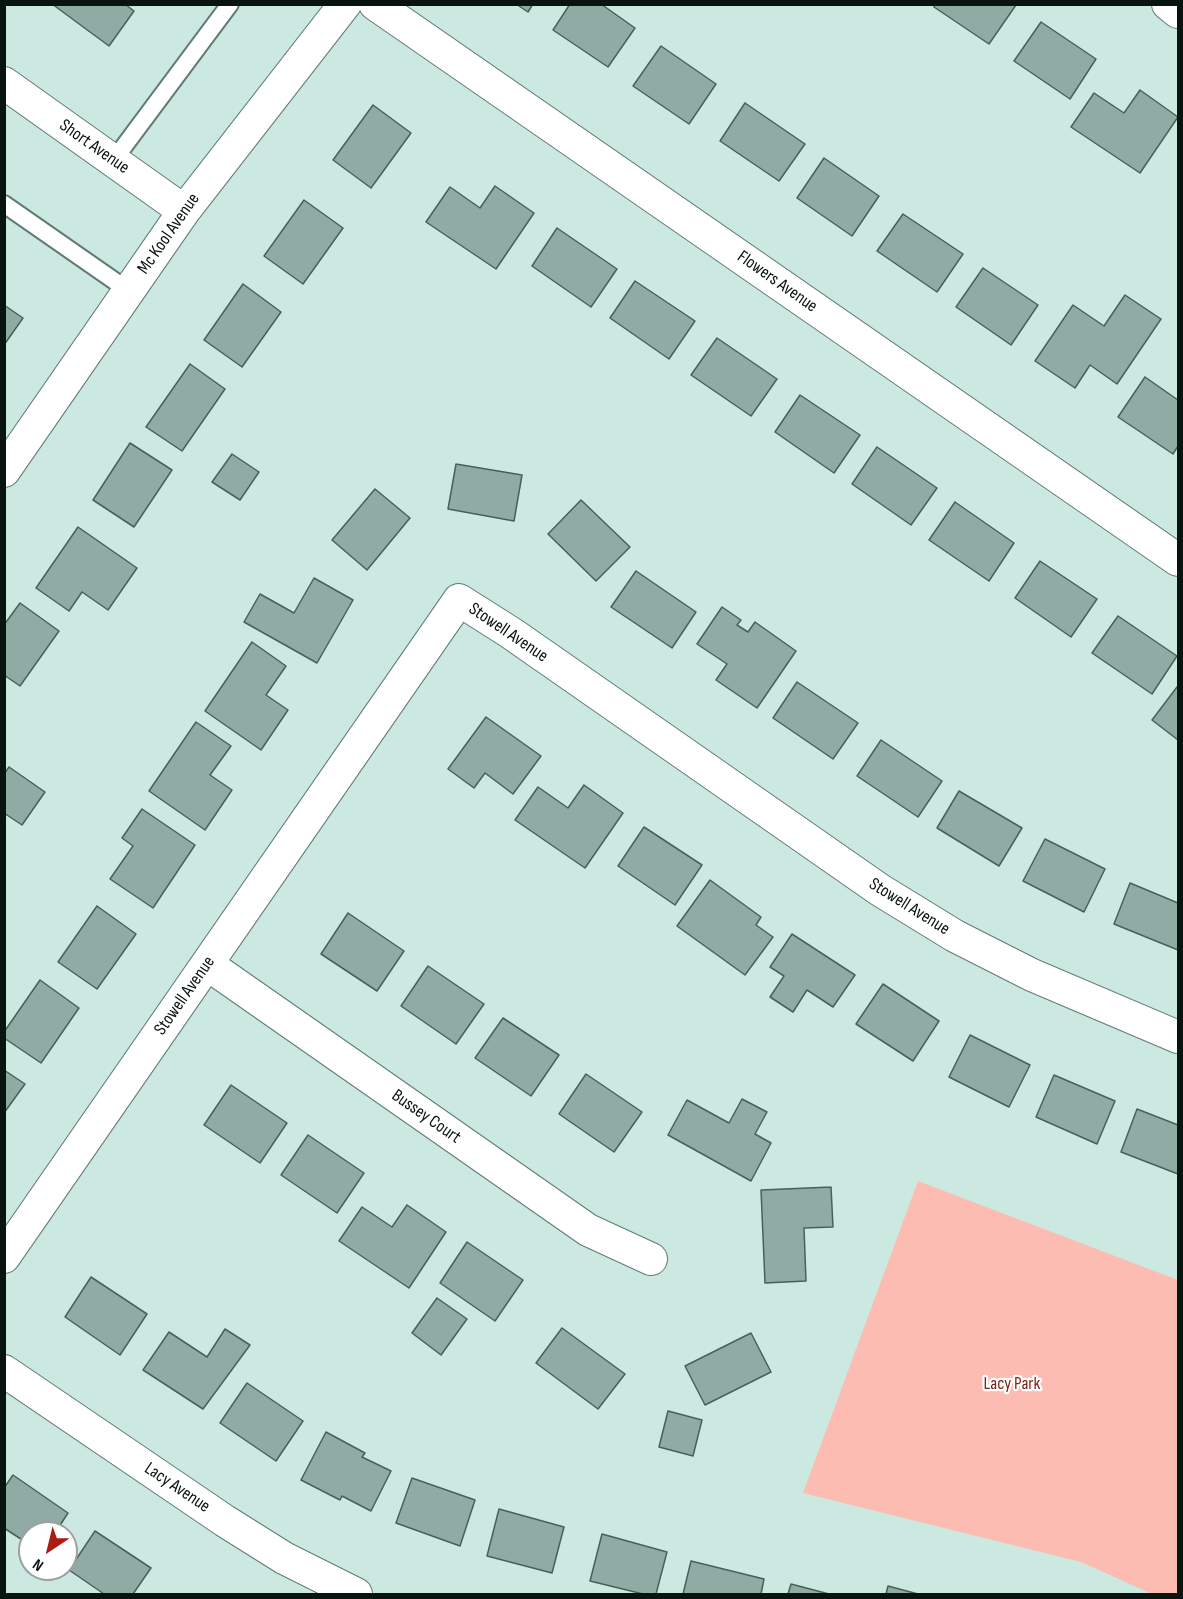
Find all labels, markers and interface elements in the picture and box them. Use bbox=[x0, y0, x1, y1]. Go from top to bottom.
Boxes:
street label: Short Avenue bbox=[55, 115, 133, 179]
street label: Mc Kool Avenue bbox=[133, 189, 205, 279]
street label: Flowers Avenue bbox=[733, 246, 821, 318]
street label: Stowell Avenue bbox=[464, 599, 552, 667]
street label: Stowell Avenue bbox=[865, 874, 953, 940]
street label: Stowell Avenue bbox=[150, 952, 220, 1040]
street label: Bussey Court bbox=[387, 1085, 465, 1149]
park label: Lacy Park bbox=[984, 1373, 1040, 1395]
street label: Lacy Avenue bbox=[140, 1458, 214, 1518]
north arrow bbox=[18, 1521, 78, 1581]
text: N bbox=[30, 1554, 47, 1575]

